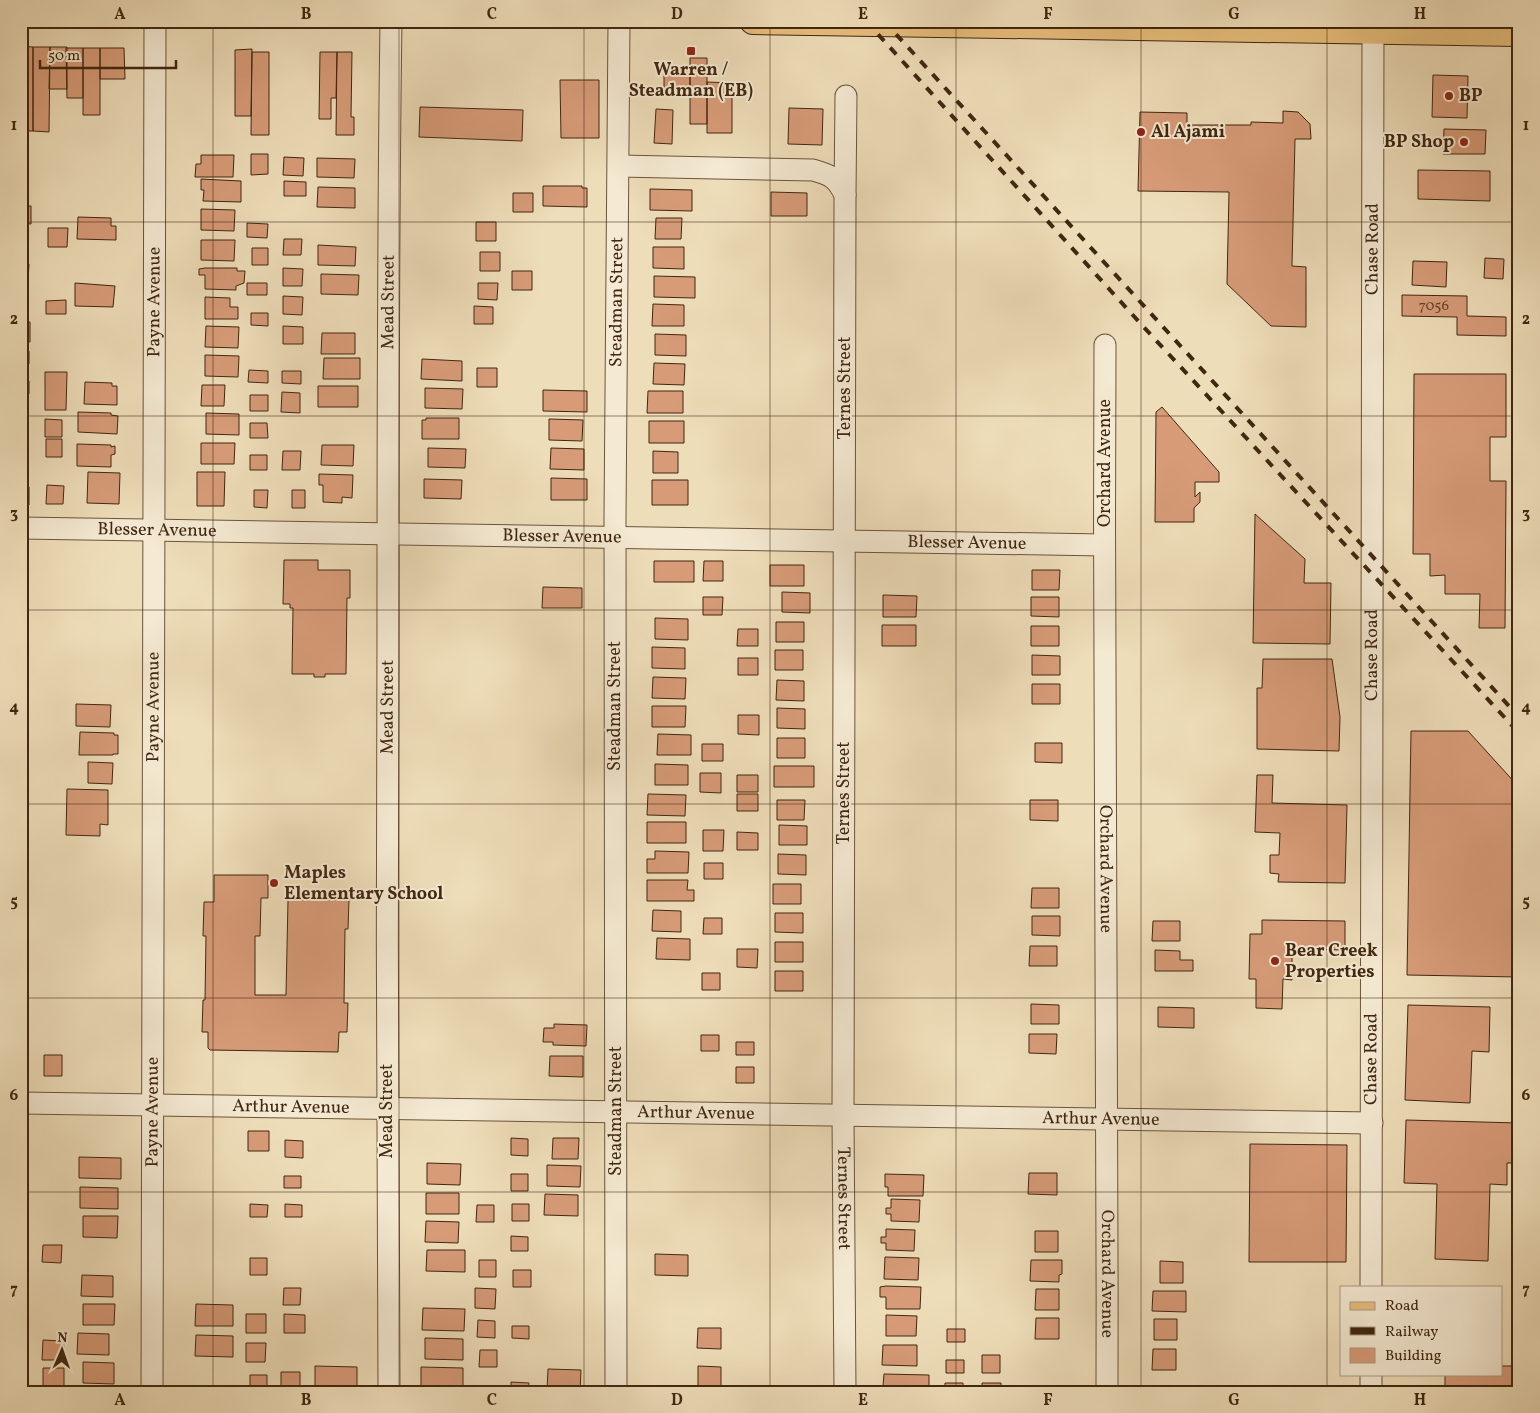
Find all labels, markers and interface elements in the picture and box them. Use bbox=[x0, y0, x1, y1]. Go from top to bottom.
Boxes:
text: A bbox=[114, 4, 126, 26]
text: B bbox=[301, 4, 312, 26]
text: C bbox=[487, 4, 497, 26]
text: D bbox=[671, 4, 683, 26]
text: E bbox=[858, 4, 868, 26]
text: F bbox=[1043, 4, 1053, 26]
text: G bbox=[1228, 4, 1240, 26]
text: H bbox=[1414, 4, 1426, 26]
scale bar bbox=[40, 38, 176, 70]
marker: Warren / Steadman (EB) bbox=[685, 45, 697, 57]
text: 50 m bbox=[48, 46, 80, 67]
place label: Warren / Steadman (EB) bbox=[629, 58, 753, 104]
place label: BP bbox=[1459, 84, 1483, 109]
marker: BP bbox=[1443, 90, 1455, 102]
text: 1 bbox=[11, 115, 17, 137]
text: 1 bbox=[1523, 115, 1529, 137]
place label: Al Ajami bbox=[1151, 120, 1225, 145]
marker: Al Ajami bbox=[1135, 126, 1147, 138]
place label: BP Shop bbox=[1384, 130, 1454, 155]
marker: BP Shop bbox=[1458, 136, 1470, 148]
street label: Chase Road bbox=[1360, 203, 1385, 295]
street label: Steadman Street bbox=[604, 237, 630, 367]
street label: Payne Avenue bbox=[142, 247, 167, 357]
street label: Mead Street bbox=[376, 254, 401, 350]
house number: 7056 bbox=[1419, 296, 1449, 317]
text: 2 bbox=[10, 309, 18, 331]
text: 2 bbox=[1522, 309, 1530, 331]
street label: Ternes Street bbox=[833, 336, 858, 440]
street label: Orchard Avenue bbox=[1093, 399, 1118, 527]
text: 3 bbox=[10, 503, 18, 525]
text: 3 bbox=[1522, 503, 1530, 525]
street label: Blesser Avenue bbox=[97, 517, 217, 544]
street label: Blesser Avenue bbox=[502, 523, 622, 550]
street label: Blesser Avenue bbox=[907, 529, 1027, 556]
street label: Chase Road bbox=[1359, 609, 1385, 701]
street label: Steadman Street bbox=[603, 641, 628, 771]
street label: Payne Avenue bbox=[141, 652, 166, 762]
street label: Mead Street bbox=[375, 659, 400, 754]
text: 4 bbox=[9, 697, 19, 719]
text: 4 bbox=[1521, 697, 1531, 719]
street label: Ternes Street bbox=[832, 741, 857, 845]
street label: Orchard Avenue bbox=[1093, 805, 1118, 933]
place label: Maples Elementary School bbox=[284, 861, 444, 907]
marker: Maples Elementary School bbox=[268, 877, 280, 889]
text: 5 bbox=[10, 891, 18, 913]
text: 5 bbox=[1522, 891, 1530, 913]
place label: Bear Creek Properties bbox=[1285, 939, 1378, 985]
marker: Bear Creek Properties bbox=[1269, 955, 1281, 967]
street label: Chase Road bbox=[1359, 1013, 1384, 1105]
street label: Steadman Street bbox=[604, 1046, 629, 1176]
street label: Payne Avenue bbox=[140, 1057, 165, 1167]
street label: Mead Street bbox=[375, 1064, 400, 1158]
text: 6 bbox=[10, 1085, 19, 1107]
text: 6 bbox=[1522, 1085, 1531, 1107]
street label: Arthur Avenue bbox=[232, 1094, 350, 1120]
street label: Arthur Avenue bbox=[637, 1100, 755, 1126]
street label: Arthur Avenue bbox=[1042, 1106, 1160, 1132]
street label: Ternes Street bbox=[831, 1147, 856, 1250]
street label: Orchard Avenue bbox=[1095, 1210, 1120, 1338]
text: 7 bbox=[10, 1279, 18, 1301]
text: 7 bbox=[1522, 1279, 1530, 1301]
legend bbox=[1340, 1286, 1502, 1376]
text: Road bbox=[1385, 1296, 1419, 1317]
text: Railway bbox=[1385, 1322, 1438, 1343]
north arrow bbox=[38, 1326, 88, 1376]
text: N bbox=[57, 1329, 68, 1348]
text: Building bbox=[1385, 1346, 1442, 1367]
text: A bbox=[114, 1390, 126, 1412]
text: B bbox=[301, 1390, 312, 1412]
text: C bbox=[487, 1390, 497, 1412]
text: D bbox=[671, 1390, 683, 1412]
text: E bbox=[858, 1390, 868, 1412]
text: F bbox=[1043, 1390, 1053, 1412]
text: G bbox=[1228, 1390, 1240, 1412]
text: H bbox=[1414, 1390, 1426, 1412]

